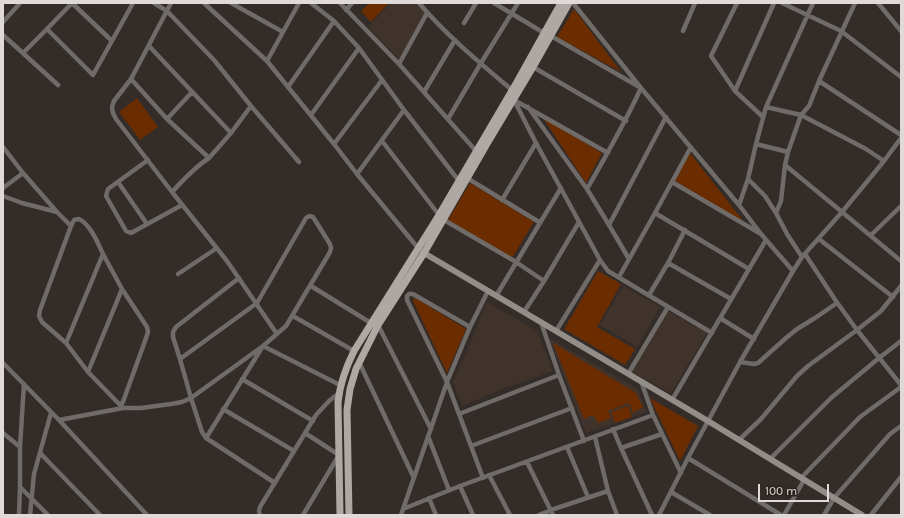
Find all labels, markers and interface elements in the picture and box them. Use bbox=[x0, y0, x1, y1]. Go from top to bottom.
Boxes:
scale bar bbox=[760, 476, 831, 502]
text: 100 m bbox=[765, 484, 797, 498]

